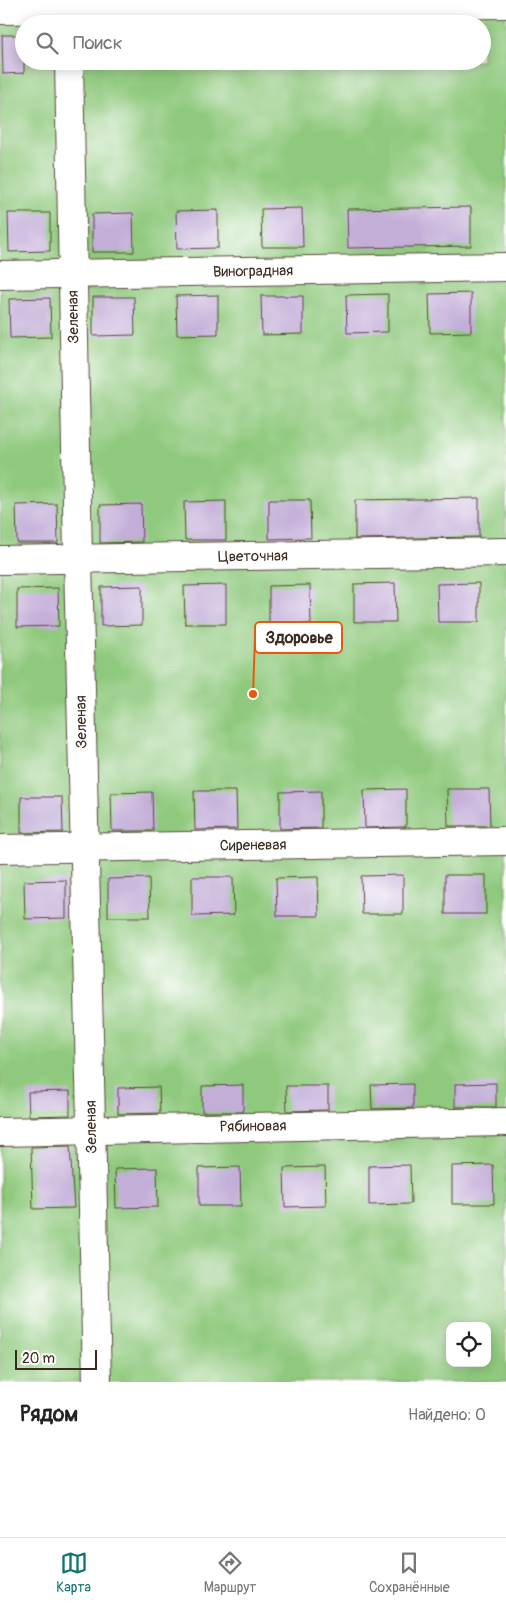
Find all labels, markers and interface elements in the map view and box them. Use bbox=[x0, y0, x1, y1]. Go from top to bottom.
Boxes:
search box bbox=[15, 15, 491, 70]
icon: search bbox=[33, 29, 61, 57]
text: Поиск bbox=[73, 31, 123, 55]
street label: Виноградная bbox=[213, 261, 293, 282]
street label: Зеленая bbox=[64, 290, 83, 344]
street label: Цветочная bbox=[218, 546, 288, 567]
callout: Здоровье bbox=[255, 622, 342, 653]
text: Здоровье bbox=[265, 628, 334, 648]
street label: Зеленая bbox=[72, 695, 91, 749]
street label: Сиреневая bbox=[219, 835, 287, 856]
street label: Зеленая bbox=[82, 1100, 101, 1154]
street label: Рябиновая bbox=[219, 1116, 287, 1137]
map controls bbox=[446, 1322, 491, 1367]
button: locate bbox=[446, 1322, 491, 1367]
scale bar bbox=[15, 1347, 98, 1370]
text: 20 m bbox=[22, 1350, 55, 1367]
text: Рядом bbox=[20, 1401, 78, 1428]
text: Найдено: 0 bbox=[408, 1405, 486, 1425]
tab: Карта bbox=[56, 1549, 91, 1596]
tab: Маршрут bbox=[204, 1549, 256, 1596]
tab: Сохранённые bbox=[369, 1549, 450, 1596]

